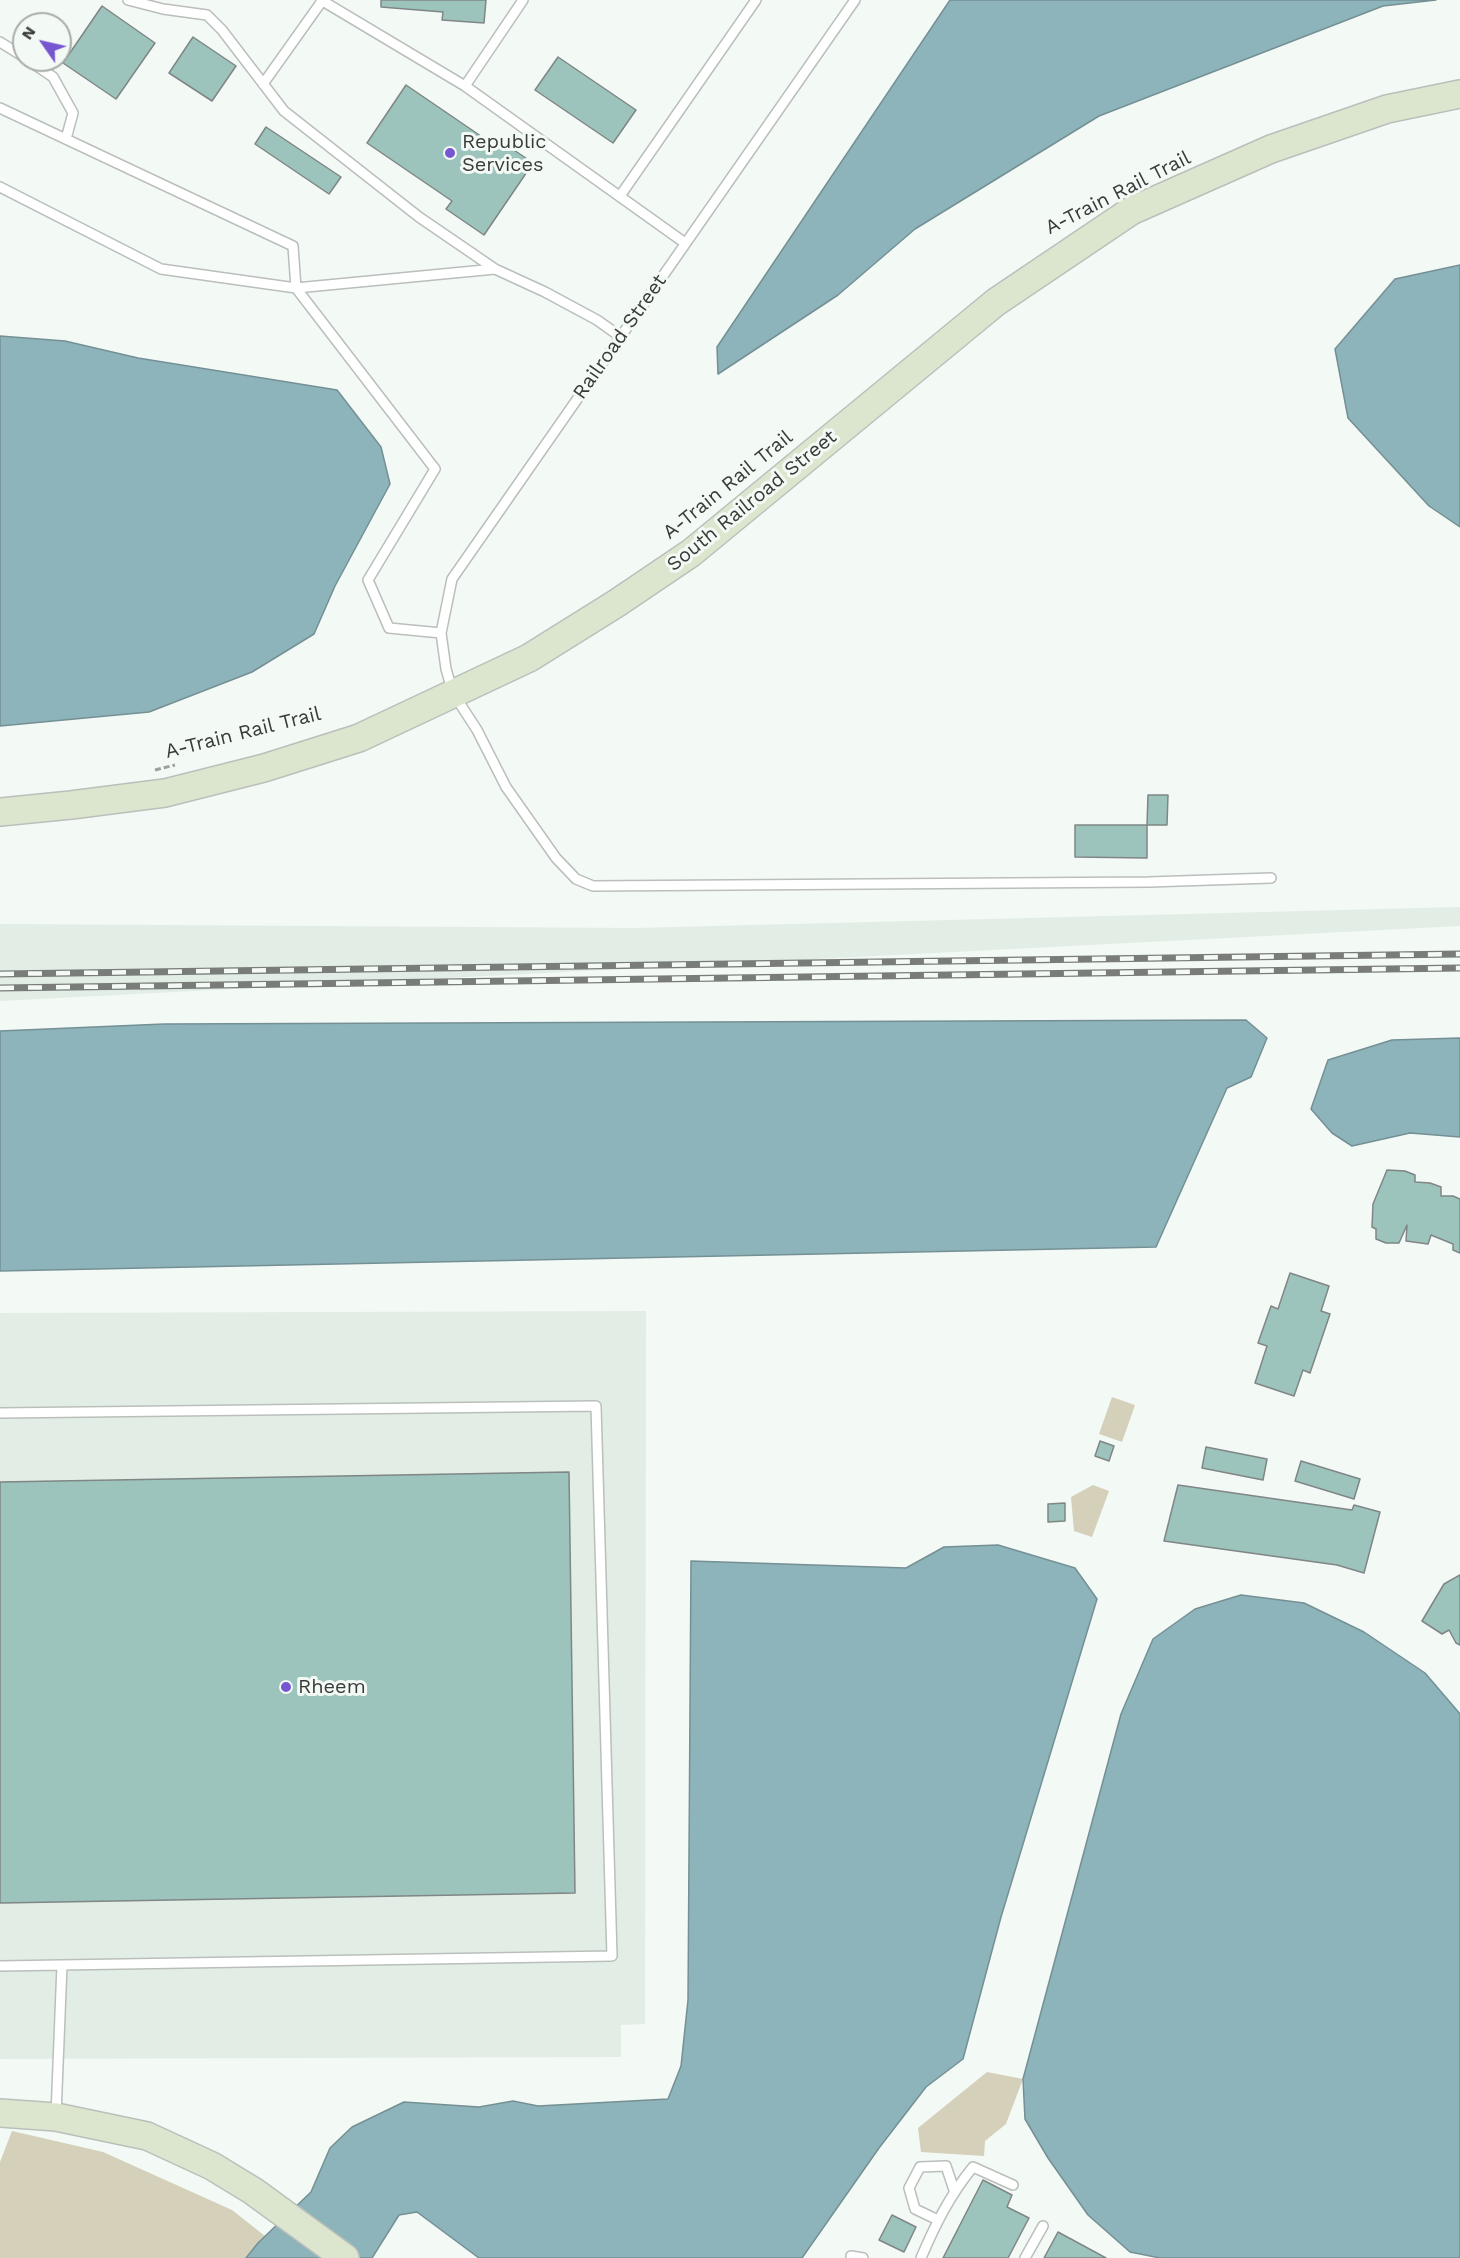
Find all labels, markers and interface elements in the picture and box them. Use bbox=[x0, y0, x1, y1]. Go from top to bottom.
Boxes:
north arrow bbox=[12, 12, 72, 72]
text: N bbox=[17, 23, 40, 43]
place label: Republic Services bbox=[462, 130, 547, 177]
marker: Republic Services bbox=[443, 146, 457, 160]
street label: A-Train Rail Trail bbox=[1041, 146, 1195, 240]
street label: Railroad Street bbox=[568, 270, 672, 404]
street label: A-Train Rail Trail bbox=[658, 425, 798, 545]
street label: South Railroad Street bbox=[662, 425, 842, 577]
street label: A-Train Rail Trail bbox=[163, 702, 323, 764]
place label: Rheem bbox=[298, 1675, 366, 1699]
marker: Rheem bbox=[279, 1680, 293, 1694]

